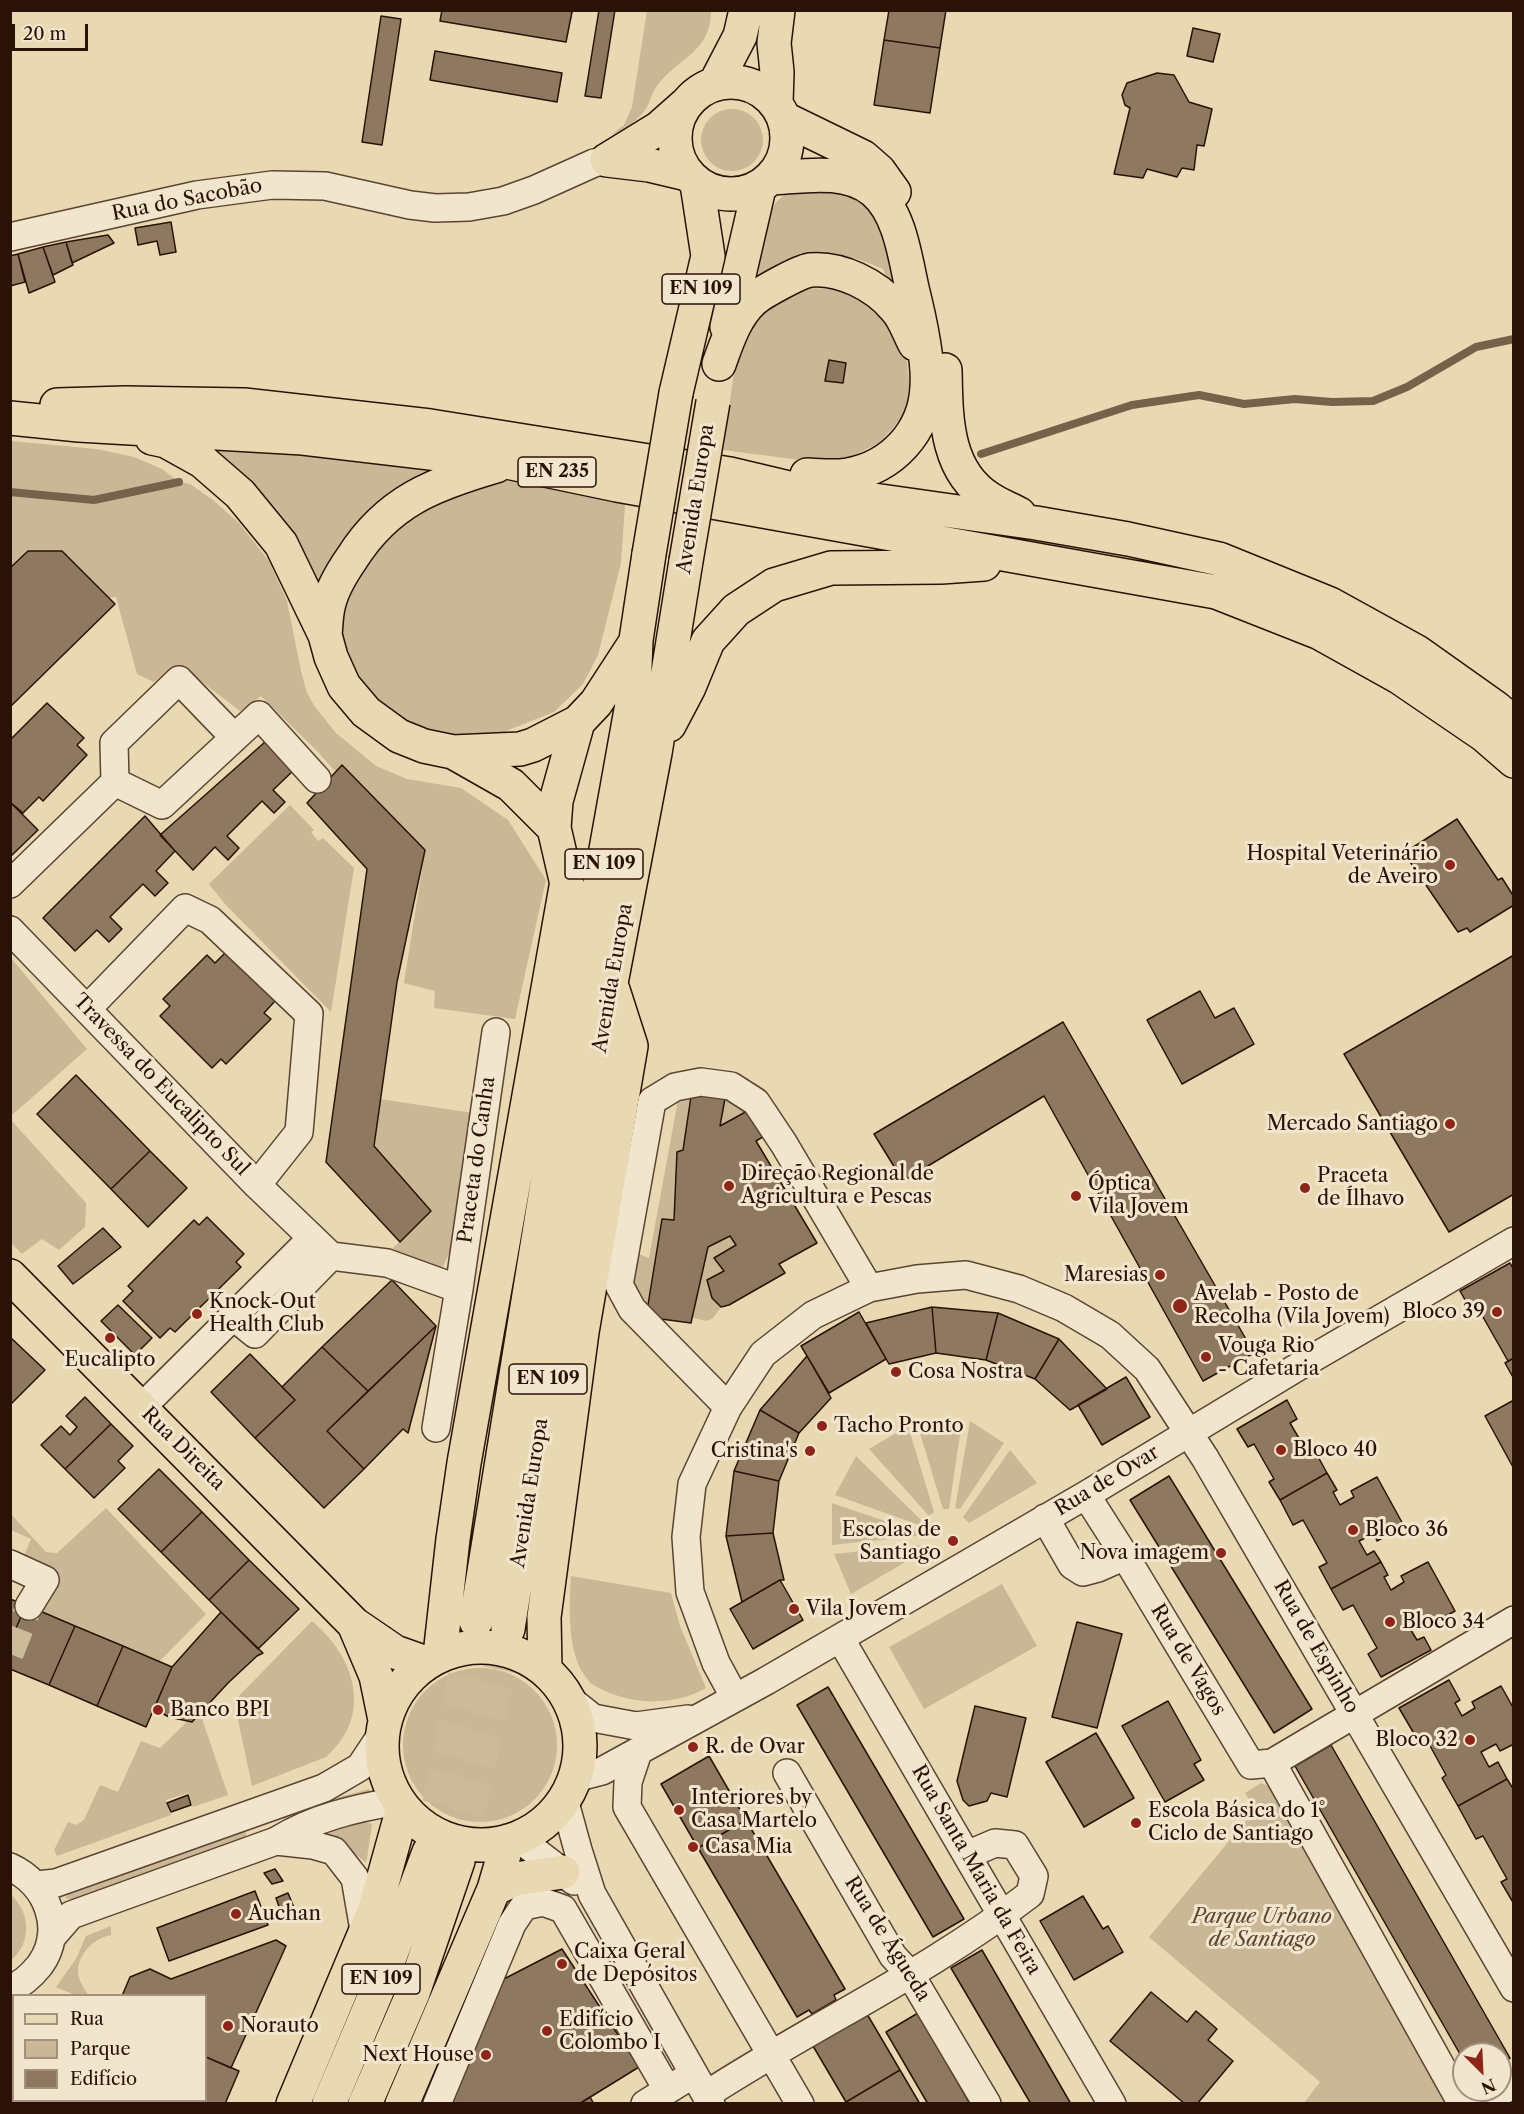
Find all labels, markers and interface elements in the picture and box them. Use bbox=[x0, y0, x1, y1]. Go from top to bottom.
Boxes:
scale bar bbox=[15, 12, 92, 50]
text: 20 m bbox=[23, 23, 66, 45]
street label: Rua do Sacobão bbox=[110, 174, 264, 226]
road number: EN 109 bbox=[662, 274, 740, 304]
street label: Avenida Europa bbox=[672, 422, 720, 576]
road number: EN 235 bbox=[518, 457, 596, 487]
place label: Hospital Veterinário de Aveiro bbox=[1247, 842, 1438, 889]
road number: EN 109 bbox=[565, 849, 643, 879]
marker: Hospital Veterinário de Aveiro bbox=[1443, 858, 1457, 872]
street label: Avenida Europa bbox=[588, 901, 638, 1055]
street label: Travessa do Eucalipto Sul bbox=[68, 989, 254, 1181]
street label: Praceta do Canha bbox=[453, 1075, 501, 1245]
place label: Mercado Santiago bbox=[1267, 1112, 1438, 1136]
marker: Mercado Santiago bbox=[1443, 1117, 1457, 1131]
place label: Direção Regional de Agricultura e Pescas bbox=[741, 1162, 934, 1209]
place label: Praceta de Ílhavo bbox=[1317, 1164, 1404, 1211]
place label: Óptica Vila Jovem bbox=[1088, 1172, 1189, 1219]
marker: Direção Regional de Agricultura e Pescas bbox=[722, 1179, 736, 1193]
marker: Praceta de Ílhavo bbox=[1298, 1181, 1312, 1195]
marker: Óptica Vila Jovem bbox=[1069, 1189, 1083, 1203]
place label: Maresias bbox=[1064, 1263, 1148, 1287]
marker: Maresias bbox=[1153, 1268, 1167, 1282]
place label: Avelab - Posto de Recolha (Vila Jovem) bbox=[1194, 1282, 1390, 1329]
place label: Knock-Out Health Club bbox=[209, 1290, 324, 1337]
marker: Avelab - Posto de Recolha (Vila Jovem) bbox=[1171, 1297, 1189, 1315]
place label: Bloco 39 bbox=[1402, 1300, 1485, 1324]
marker: Bloco 39 bbox=[1490, 1305, 1504, 1319]
marker: Knock-Out Health Club bbox=[190, 1307, 204, 1321]
marker: Eucalipto bbox=[103, 1331, 117, 1345]
place label: Vouga Rio - Cafetaria bbox=[1218, 1334, 1319, 1381]
place label: Eucalipto bbox=[65, 1348, 155, 1372]
marker: Vouga Rio - Cafetaria bbox=[1199, 1350, 1213, 1364]
place label: Cosa Nostra bbox=[908, 1360, 1023, 1384]
road number: EN 109 bbox=[509, 1364, 587, 1394]
marker: Cosa Nostra bbox=[889, 1365, 903, 1379]
street label: Rua Direita bbox=[136, 1402, 230, 1496]
place label: Tacho Pronto bbox=[834, 1414, 964, 1438]
street label: Avenida Europa bbox=[506, 1416, 554, 1570]
marker: Tacho Pronto bbox=[815, 1419, 829, 1433]
place label: Bloco 40 bbox=[1293, 1438, 1377, 1462]
place label: Cristina's bbox=[711, 1439, 798, 1463]
street label: Rua de Ovar bbox=[1051, 1440, 1163, 1522]
marker: Bloco 40 bbox=[1274, 1443, 1288, 1457]
marker: Cristina's bbox=[803, 1444, 817, 1458]
place label: Escolas de Santiago bbox=[842, 1518, 941, 1565]
place label: Bloco 36 bbox=[1365, 1518, 1448, 1542]
marker: Bloco 36 bbox=[1346, 1523, 1360, 1537]
marker: Escolas de Santiago bbox=[946, 1534, 960, 1548]
place label: Nova imagem bbox=[1080, 1541, 1209, 1565]
marker: Nova imagem bbox=[1214, 1546, 1228, 1560]
street label: Rua de Espinho bbox=[1268, 1576, 1364, 1718]
place label: Vila Jovem bbox=[806, 1597, 907, 1621]
street label: Rua de Vagos bbox=[1145, 1600, 1231, 1720]
marker: Vila Jovem bbox=[787, 1602, 801, 1616]
place label: Bloco 34 bbox=[1402, 1610, 1485, 1634]
marker: Bloco 34 bbox=[1383, 1615, 1397, 1629]
place label: Banco BPI bbox=[170, 1698, 270, 1722]
marker: Banco BPI bbox=[151, 1703, 165, 1717]
place label: Bloco 32 bbox=[1375, 1728, 1458, 1752]
marker: Bloco 32 bbox=[1463, 1733, 1477, 1747]
place label: R. de Ovar bbox=[705, 1735, 805, 1759]
marker: R. de Ovar bbox=[686, 1740, 700, 1754]
street label: Rua Santa Maria da Feira bbox=[906, 1761, 1046, 1979]
place label: Interiores by Casa Martelo bbox=[691, 1786, 817, 1833]
place label: Escola Básica do 1° Ciclo de Santiago bbox=[1148, 1799, 1325, 1846]
marker: Interiores by Casa Martelo bbox=[672, 1803, 686, 1817]
marker: Escola Básica do 1° Ciclo de Santiago bbox=[1129, 1816, 1143, 1830]
place label: Casa Mia bbox=[705, 1835, 792, 1859]
marker: Casa Mia bbox=[686, 1840, 700, 1854]
street label: Rua de Águeda bbox=[839, 1872, 935, 2006]
place label: Auchan bbox=[248, 1902, 321, 1926]
park label: Parque Urbano de Santiago bbox=[1192, 1905, 1332, 1952]
marker: Auchan bbox=[229, 1907, 243, 1921]
place label: Caixa Geral de Depósitos bbox=[574, 1940, 698, 1987]
marker: Caixa Geral de Depósitos bbox=[555, 1957, 569, 1971]
road number: EN 109 bbox=[342, 1964, 420, 1994]
legend bbox=[12, 1994, 207, 2102]
text: Rua bbox=[70, 2008, 104, 2030]
place label: Edifício Colombo I bbox=[559, 2008, 661, 2055]
place label: Norauto bbox=[240, 2014, 319, 2038]
marker: Norauto bbox=[221, 2019, 235, 2033]
marker: Edifício Colombo I bbox=[540, 2024, 554, 2038]
text: Parque bbox=[70, 2038, 131, 2060]
north arrow bbox=[1452, 2042, 1512, 2102]
place label: Next House bbox=[362, 2043, 474, 2067]
marker: Next House bbox=[479, 2048, 493, 2062]
text: Edifício bbox=[70, 2068, 137, 2090]
text: N bbox=[1478, 2075, 1499, 2099]

